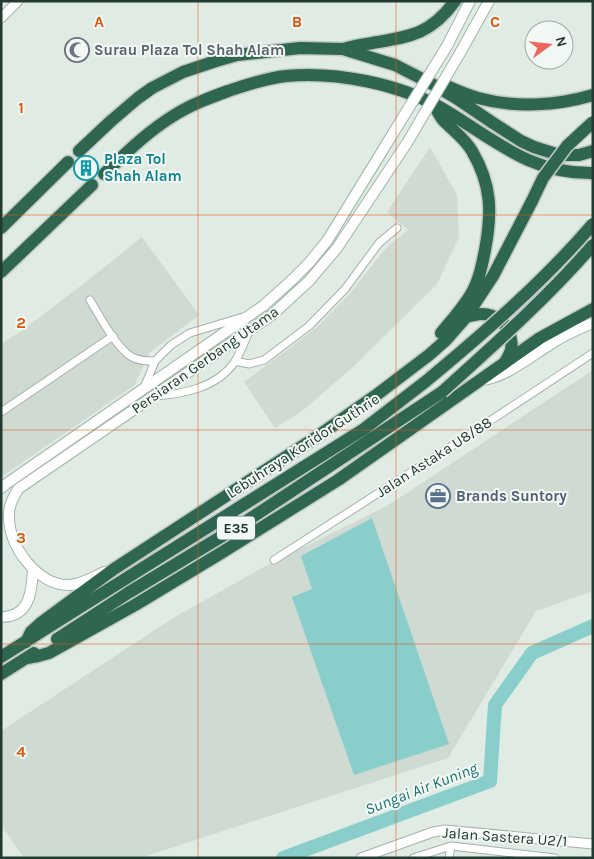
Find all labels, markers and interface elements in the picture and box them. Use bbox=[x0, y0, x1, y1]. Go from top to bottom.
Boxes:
text: A bbox=[94, 12, 104, 31]
text: B bbox=[292, 12, 302, 31]
text: C bbox=[490, 12, 500, 31]
north arrow bbox=[524, 20, 574, 70]
text: N bbox=[552, 35, 571, 49]
mosque icon: Surau Plaza Tol Shah Alam bbox=[64, 37, 90, 63]
place label: Surau Plaza Tol Shah Alam bbox=[94, 41, 284, 59]
text: 1 bbox=[18, 98, 24, 117]
place label: Plaza Tol Shah Alam bbox=[104, 150, 182, 185]
building icon: Plaza Tol Shah Alam bbox=[73, 155, 99, 181]
street label: Persiaran Gerbang Utama bbox=[128, 302, 282, 418]
text: 2 bbox=[16, 313, 26, 332]
street label: Lebuhraya Koridor Guthrie bbox=[223, 390, 383, 502]
street label: Jalan Astaka U8/88 bbox=[373, 413, 495, 501]
office icon: Brands Suntory bbox=[425, 483, 451, 509]
place label: Brands Suntory bbox=[456, 487, 567, 505]
road number: E35 bbox=[217, 516, 255, 540]
text: 3 bbox=[16, 528, 26, 547]
text: 4 bbox=[16, 742, 26, 761]
water label: Sungai Air Kuning bbox=[362, 758, 481, 819]
street label: Jalan Sastera U2/1 bbox=[442, 824, 568, 850]

